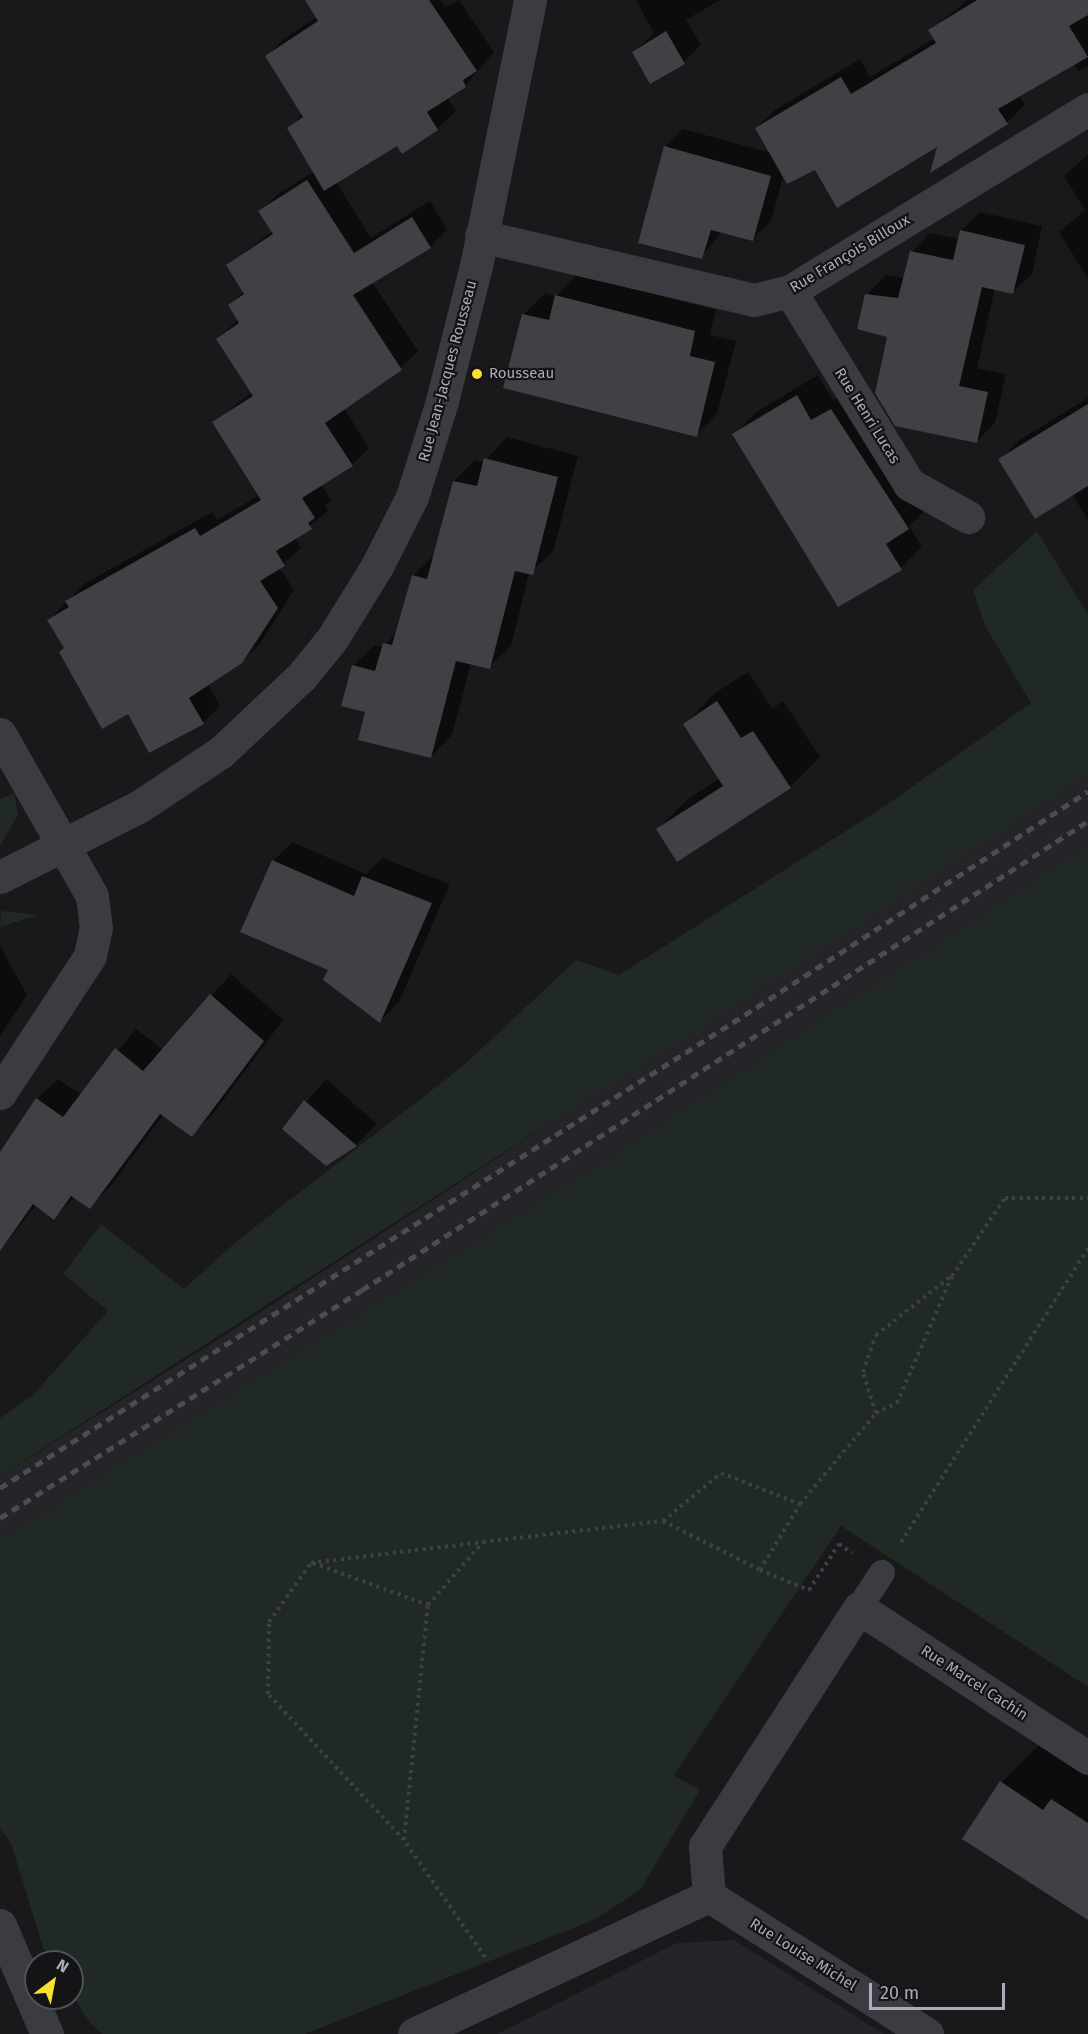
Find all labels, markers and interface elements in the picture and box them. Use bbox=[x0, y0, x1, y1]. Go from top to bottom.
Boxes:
street label: Rue François Billoux bbox=[787, 211, 913, 297]
street label: Rue Jean-Jacques Rousseau bbox=[415, 278, 481, 464]
place label: Rousseau bbox=[489, 365, 554, 383]
street label: Rue Henri Lucas bbox=[830, 365, 904, 467]
marker: Rousseau bbox=[470, 367, 484, 381]
street label: Rue Marcel Cachin bbox=[917, 1642, 1031, 1724]
street label: Rue Louise Michel bbox=[746, 1915, 860, 1995]
north arrow bbox=[24, 1950, 84, 2010]
text: N bbox=[53, 1955, 72, 1977]
scale bar bbox=[872, 1971, 1008, 2009]
text: 20 m bbox=[880, 1982, 919, 2004]

